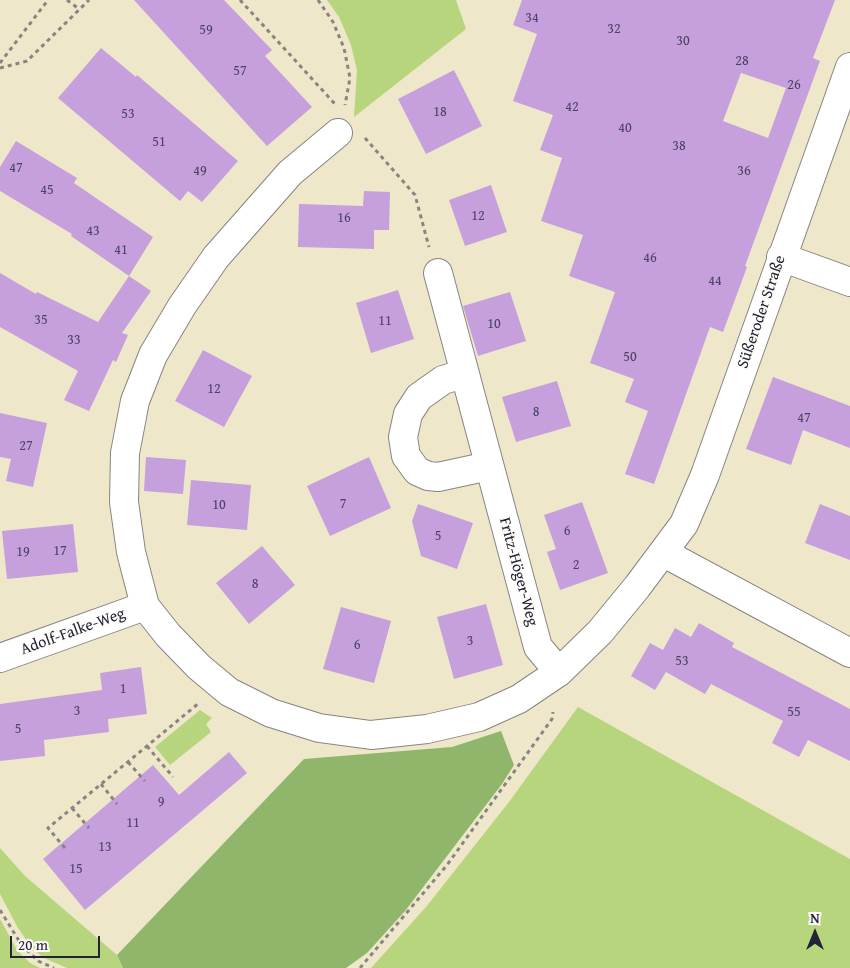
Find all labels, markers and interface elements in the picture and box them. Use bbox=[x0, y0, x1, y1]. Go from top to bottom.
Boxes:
house number: 34 bbox=[525, 10, 539, 26]
house number: 32 bbox=[607, 21, 621, 37]
house number: 59 bbox=[199, 22, 213, 38]
house number: 30 bbox=[676, 33, 690, 49]
house number: 28 bbox=[735, 53, 749, 69]
house number: 57 bbox=[233, 63, 247, 79]
house number: 26 bbox=[787, 77, 801, 93]
house number: 42 bbox=[565, 99, 579, 115]
house number: 18 bbox=[433, 104, 447, 120]
house number: 53 bbox=[121, 106, 135, 122]
house number: 40 bbox=[618, 120, 632, 136]
house number: 51 bbox=[152, 134, 166, 150]
house number: 38 bbox=[672, 138, 686, 154]
house number: 47 bbox=[9, 160, 23, 176]
house number: 49 bbox=[193, 163, 207, 179]
house number: 36 bbox=[737, 163, 751, 179]
house number: 45 bbox=[40, 182, 54, 198]
house number: 12 bbox=[471, 208, 485, 224]
house number: 16 bbox=[337, 210, 351, 226]
house number: 43 bbox=[86, 223, 100, 239]
house number: 41 bbox=[114, 242, 128, 258]
house number: 46 bbox=[643, 250, 657, 266]
street label: Süßeroder Straße bbox=[734, 253, 790, 371]
house number: 44 bbox=[708, 273, 722, 289]
house number: 35 bbox=[34, 312, 48, 328]
house number: 11 bbox=[378, 313, 392, 329]
house number: 10 bbox=[487, 316, 501, 332]
house number: 33 bbox=[67, 332, 81, 348]
house number: 50 bbox=[623, 349, 637, 365]
house number: 12 bbox=[207, 381, 221, 397]
house number: 8 bbox=[533, 404, 539, 420]
house number: 47 bbox=[797, 410, 811, 426]
house number: 27 bbox=[19, 438, 33, 454]
house number: 7 bbox=[340, 496, 346, 512]
house number: 10 bbox=[212, 497, 226, 513]
street label: Fritz-Höger-Weg bbox=[494, 516, 542, 628]
house number: 6 bbox=[564, 523, 570, 539]
house number: 5 bbox=[435, 528, 441, 544]
house number: 17 bbox=[53, 543, 67, 559]
house number: 19 bbox=[16, 544, 30, 560]
house number: 2 bbox=[573, 557, 579, 573]
house number: 8 bbox=[252, 576, 258, 592]
street label: Adolf-Falke-Weg bbox=[18, 604, 128, 660]
house number: 3 bbox=[467, 633, 473, 649]
house number: 6 bbox=[354, 637, 360, 653]
house number: 53 bbox=[675, 653, 689, 669]
house number: 1 bbox=[120, 681, 126, 697]
house number: 3 bbox=[74, 703, 80, 719]
house number: 55 bbox=[787, 704, 801, 720]
house number: 5 bbox=[15, 721, 21, 737]
house number: 9 bbox=[158, 794, 164, 810]
house number: 11 bbox=[126, 815, 140, 831]
house number: 13 bbox=[98, 839, 112, 855]
house number: 15 bbox=[69, 861, 83, 877]
north arrow bbox=[790, 908, 840, 958]
text: N bbox=[810, 908, 820, 928]
scale bar bbox=[12, 926, 102, 958]
text: 20 m bbox=[18, 934, 48, 955]

